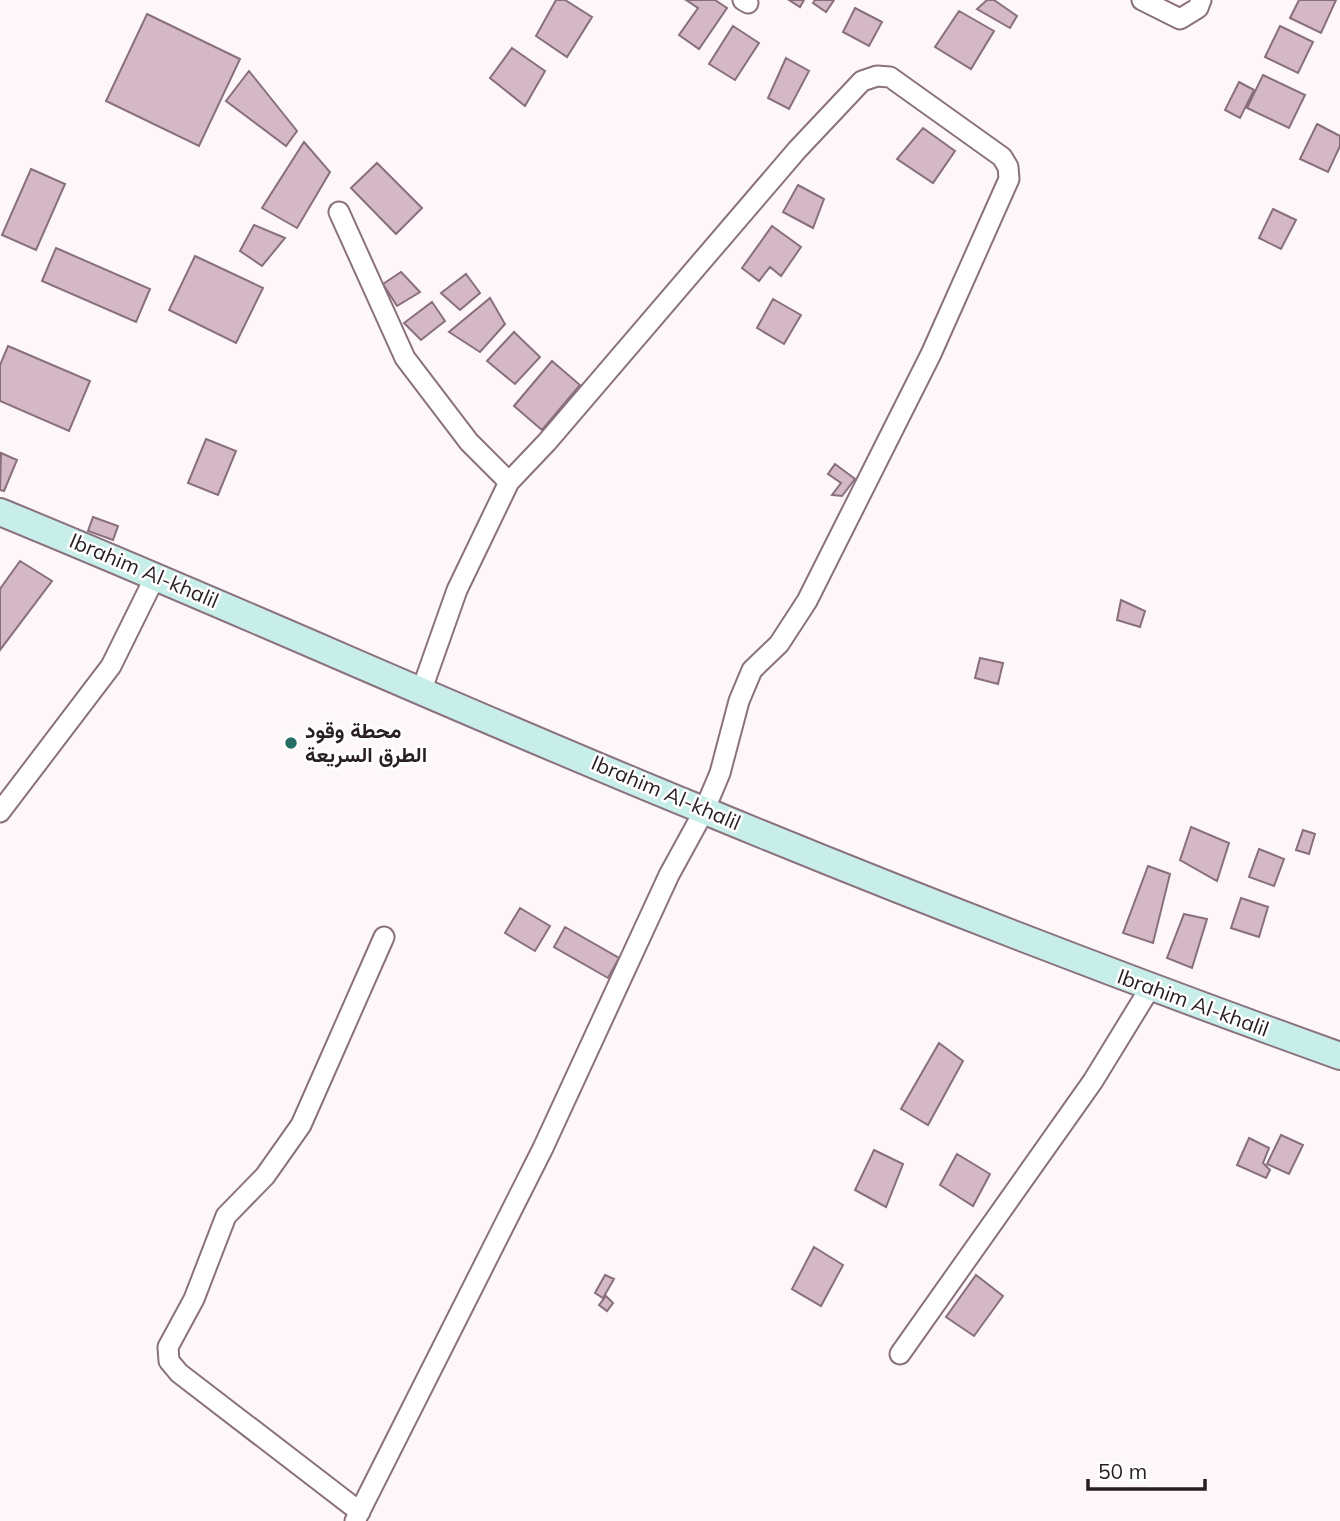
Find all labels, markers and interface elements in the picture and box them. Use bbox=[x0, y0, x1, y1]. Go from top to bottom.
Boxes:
street label: Ibrahim Al-khalil bbox=[66, 527, 223, 613]
place label: محطة وقود الطرق السريعة bbox=[305, 717, 427, 768]
marker: محطة وقود الطرق السريعة bbox=[283, 735, 299, 751]
street label: Ibrahim Al-khalil bbox=[588, 749, 745, 835]
street label: Ibrahim Al-khalil bbox=[1114, 963, 1273, 1042]
scale bar bbox=[1088, 1448, 1205, 1492]
text: 50 m bbox=[1098, 1458, 1147, 1484]

